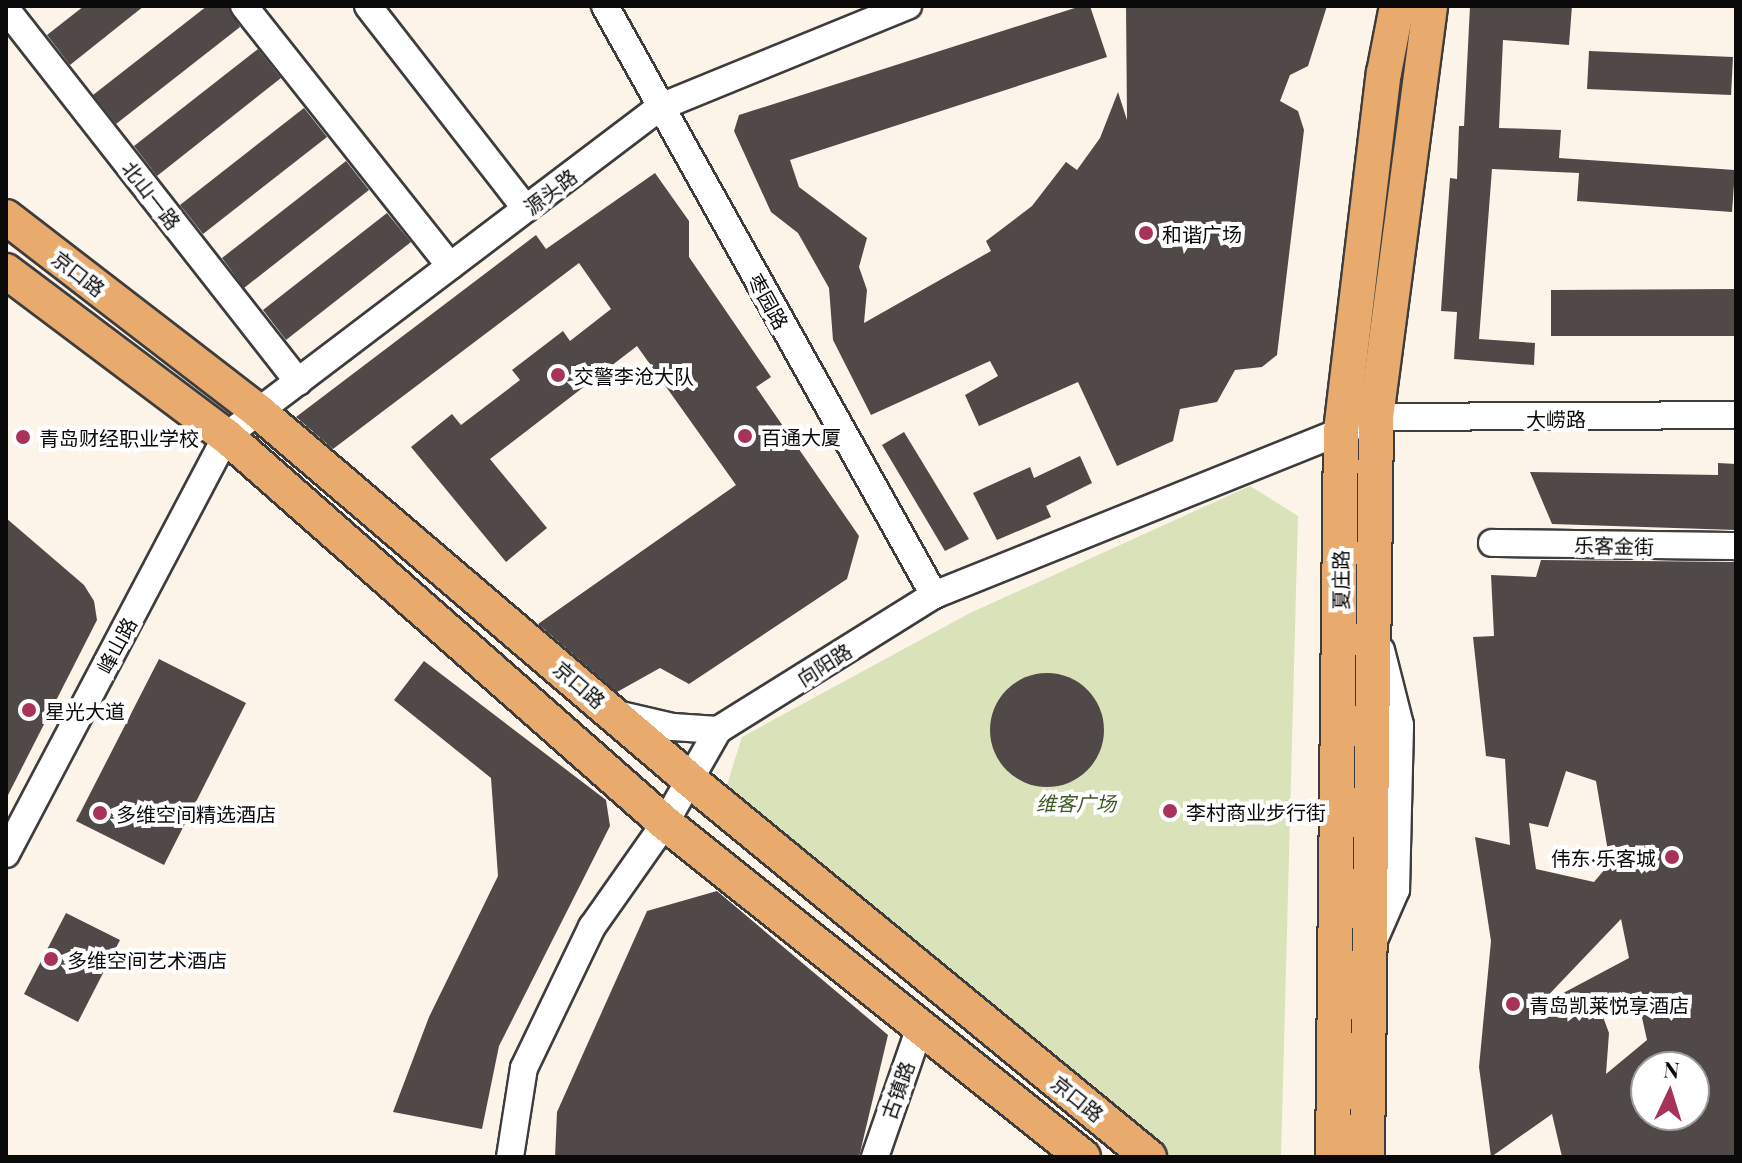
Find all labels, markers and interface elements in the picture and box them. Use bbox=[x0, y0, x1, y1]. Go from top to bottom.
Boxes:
street label: 北山一路 bbox=[118, 156, 186, 234]
street label: 源头路 bbox=[519, 163, 581, 219]
place label: 和谐广场 bbox=[1162, 221, 1242, 245]
marker: 和谐广场 bbox=[1137, 224, 1155, 242]
street label: 京口路 bbox=[48, 245, 110, 301]
street label: 枣园路 bbox=[744, 269, 794, 333]
place label: 交警李沧大队 bbox=[574, 363, 694, 387]
marker: 交警李沧大队 bbox=[549, 366, 567, 384]
street label: 大崂路 bbox=[1526, 406, 1586, 430]
place label: 百通大厦 bbox=[761, 424, 841, 448]
place label: 青岛财经职业学校 bbox=[39, 425, 199, 449]
marker: 百通大厦 bbox=[736, 427, 754, 445]
marker: 青岛财经职业学校 bbox=[14, 428, 32, 446]
street label: 乐客金街 bbox=[1574, 532, 1654, 558]
street label: 夏庄路 bbox=[1328, 550, 1352, 610]
street label: 峰山路 bbox=[91, 613, 141, 677]
street label: 向阳路 bbox=[792, 638, 856, 690]
street label: 京口路 bbox=[549, 655, 611, 713]
place label: 星光大道 bbox=[45, 698, 125, 722]
marker: 星光大道 bbox=[20, 701, 38, 719]
park label: 维客广场 bbox=[1036, 790, 1116, 814]
place label: 李村商业步行街 bbox=[1186, 799, 1326, 823]
place label: 多维空间精选酒店 bbox=[116, 801, 276, 825]
marker: 李村商业步行街 bbox=[1161, 802, 1179, 820]
marker: 多维空间精选酒店 bbox=[91, 804, 109, 822]
place label: 伟东·乐客城 bbox=[1551, 845, 1656, 869]
marker: 伟东·乐客城 bbox=[1663, 848, 1681, 866]
place label: 多维空间艺术酒店 bbox=[67, 947, 227, 971]
marker: 多维空间艺术酒店 bbox=[42, 950, 60, 968]
place label: 青岛凯莱悦享酒店 bbox=[1529, 992, 1689, 1016]
marker: 青岛凯莱悦享酒店 bbox=[1504, 995, 1522, 1013]
north arrow bbox=[1630, 1051, 1710, 1131]
text: N bbox=[1663, 1054, 1680, 1085]
street label: 古镇路 bbox=[875, 1058, 919, 1122]
street label: 京口路 bbox=[1047, 1070, 1109, 1126]

